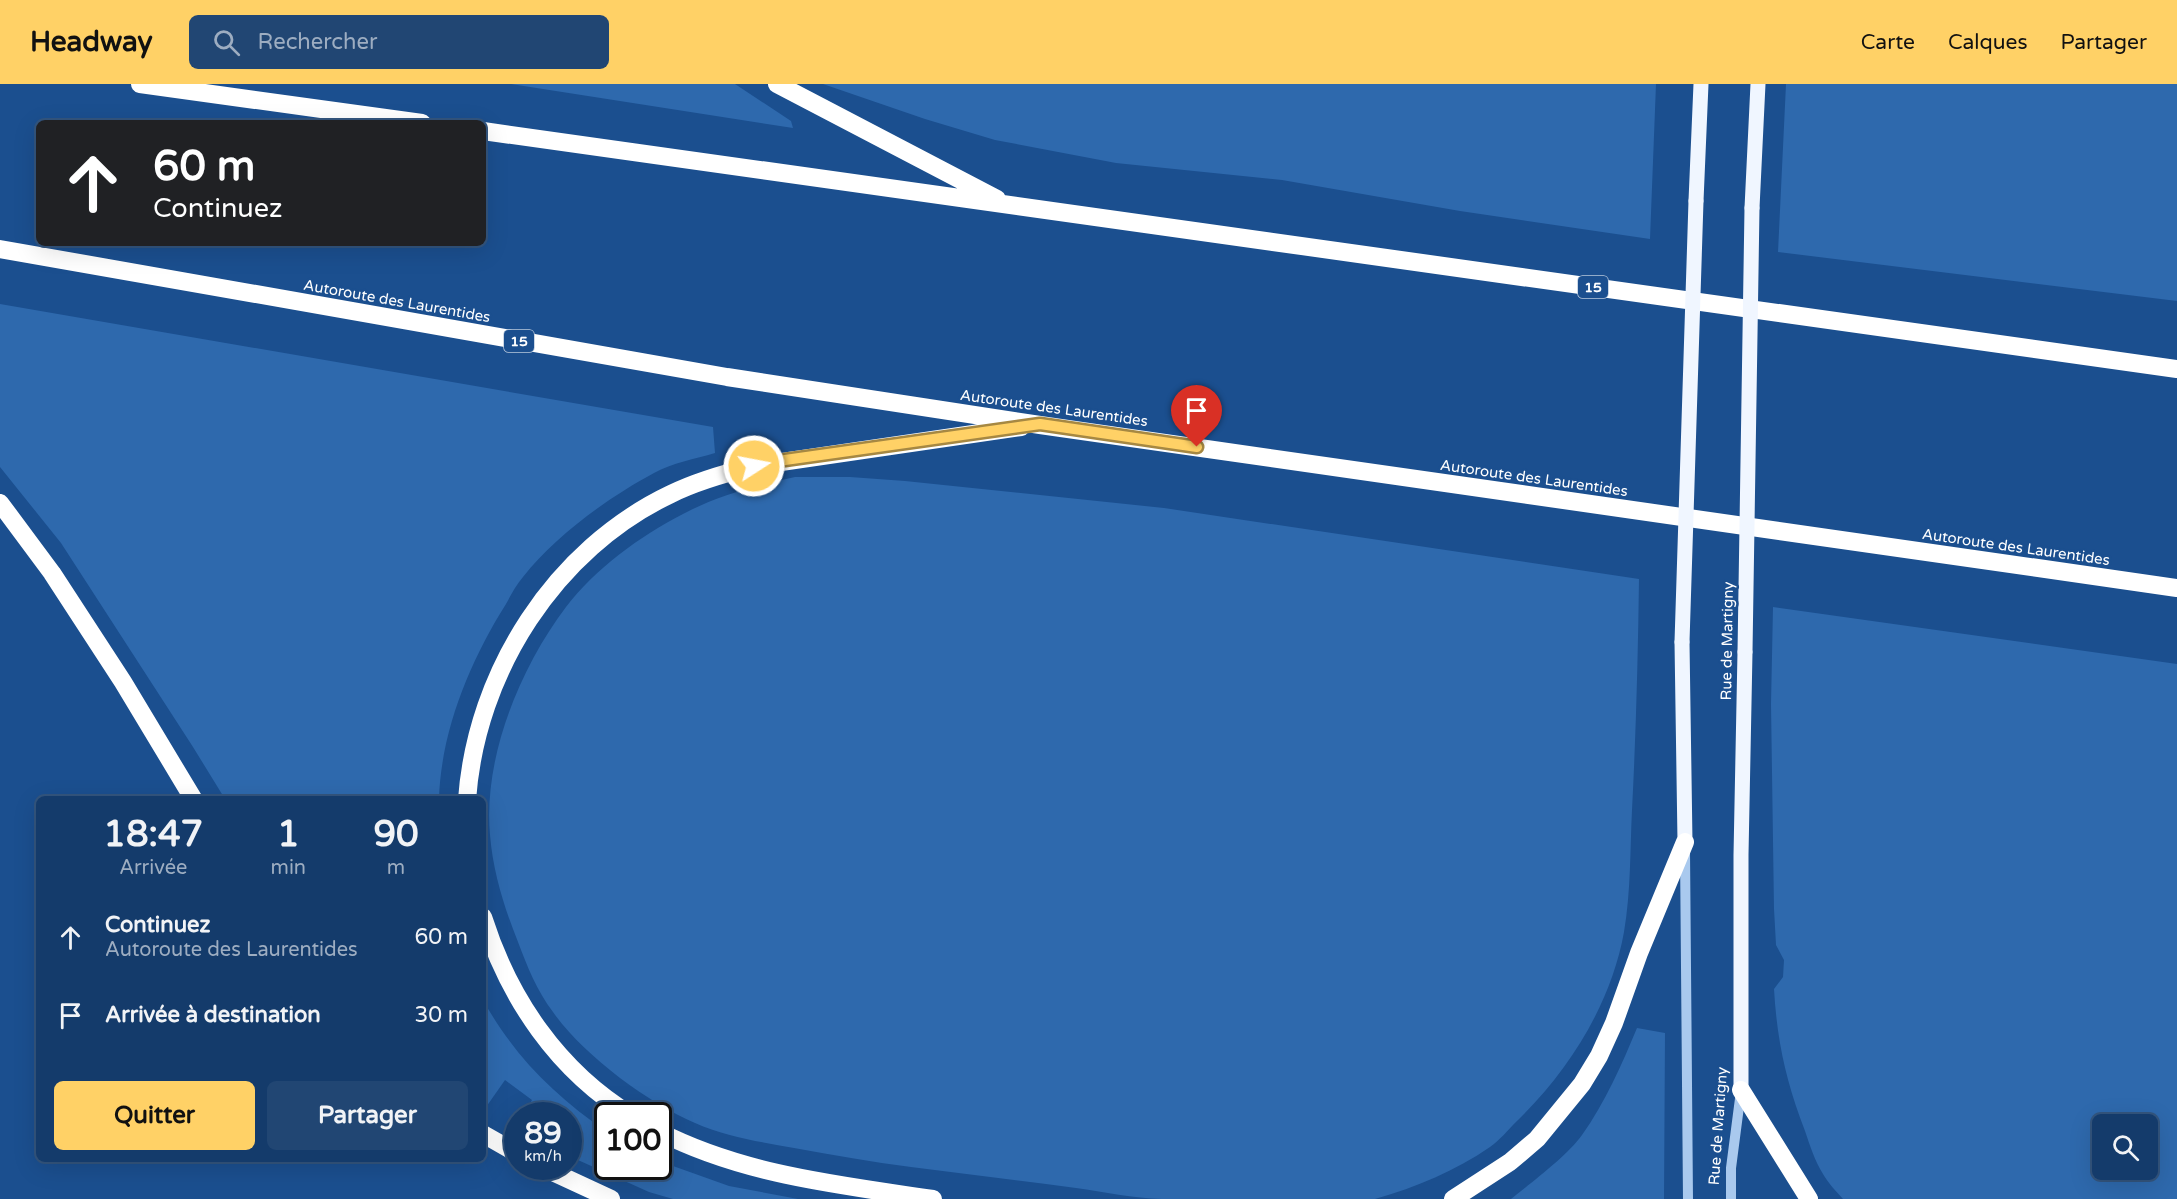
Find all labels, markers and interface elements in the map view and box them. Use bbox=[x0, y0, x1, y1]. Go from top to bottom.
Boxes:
search box bbox=[189, 15, 609, 69]
text: Headway bbox=[30, 25, 153, 59]
icon: search bbox=[210, 26, 243, 59]
text: Rechercher bbox=[258, 29, 377, 55]
text: Carte bbox=[1861, 30, 1915, 55]
text: Calques bbox=[1948, 30, 2028, 55]
text: Partager bbox=[2061, 30, 2147, 55]
text: 60 m bbox=[153, 141, 255, 192]
icon: ahead bbox=[54, 144, 132, 222]
text: Continuez bbox=[153, 192, 282, 225]
street label: Autoroute des Laurentides bbox=[302, 276, 492, 326]
road number: 15 bbox=[1578, 276, 1608, 298]
road number: 15 bbox=[504, 330, 534, 352]
pin bbox=[1171, 385, 1222, 447]
street label: Autoroute des Laurentides bbox=[959, 386, 1149, 430]
icon: arrive bbox=[1180, 394, 1213, 427]
position arrow bbox=[722, 434, 786, 498]
street label: Autoroute des Laurentides bbox=[1439, 456, 1629, 500]
street label: Autoroute des Laurentides bbox=[1921, 525, 2111, 569]
street label: Rue de Martigny bbox=[1717, 581, 1737, 701]
text: 18:47 bbox=[103, 813, 203, 856]
text: 1 bbox=[277, 813, 300, 856]
text: 90 bbox=[373, 813, 419, 856]
text: Arrivée bbox=[119, 856, 187, 880]
text: min bbox=[271, 856, 306, 880]
text: m bbox=[387, 856, 405, 880]
text: Continuez bbox=[105, 912, 210, 938]
icon: ahead bbox=[54, 921, 87, 954]
text: 60 m bbox=[414, 924, 468, 950]
text: Autoroute des Laurentides bbox=[105, 938, 358, 962]
icon: arrive bbox=[54, 999, 87, 1032]
text: Arrivée à destination bbox=[105, 1002, 321, 1028]
text: 30 m bbox=[414, 1002, 468, 1028]
street label: Rue de Martigny bbox=[1705, 1066, 1731, 1186]
button: Quitter bbox=[54, 1081, 255, 1150]
button: Partager bbox=[267, 1081, 468, 1150]
speed limit sign: 100 bbox=[594, 1102, 672, 1180]
map controls bbox=[2092, 1114, 2158, 1180]
button: search bbox=[2092, 1114, 2158, 1180]
text: 89 bbox=[524, 1115, 562, 1152]
text: km/h bbox=[524, 1147, 562, 1165]

